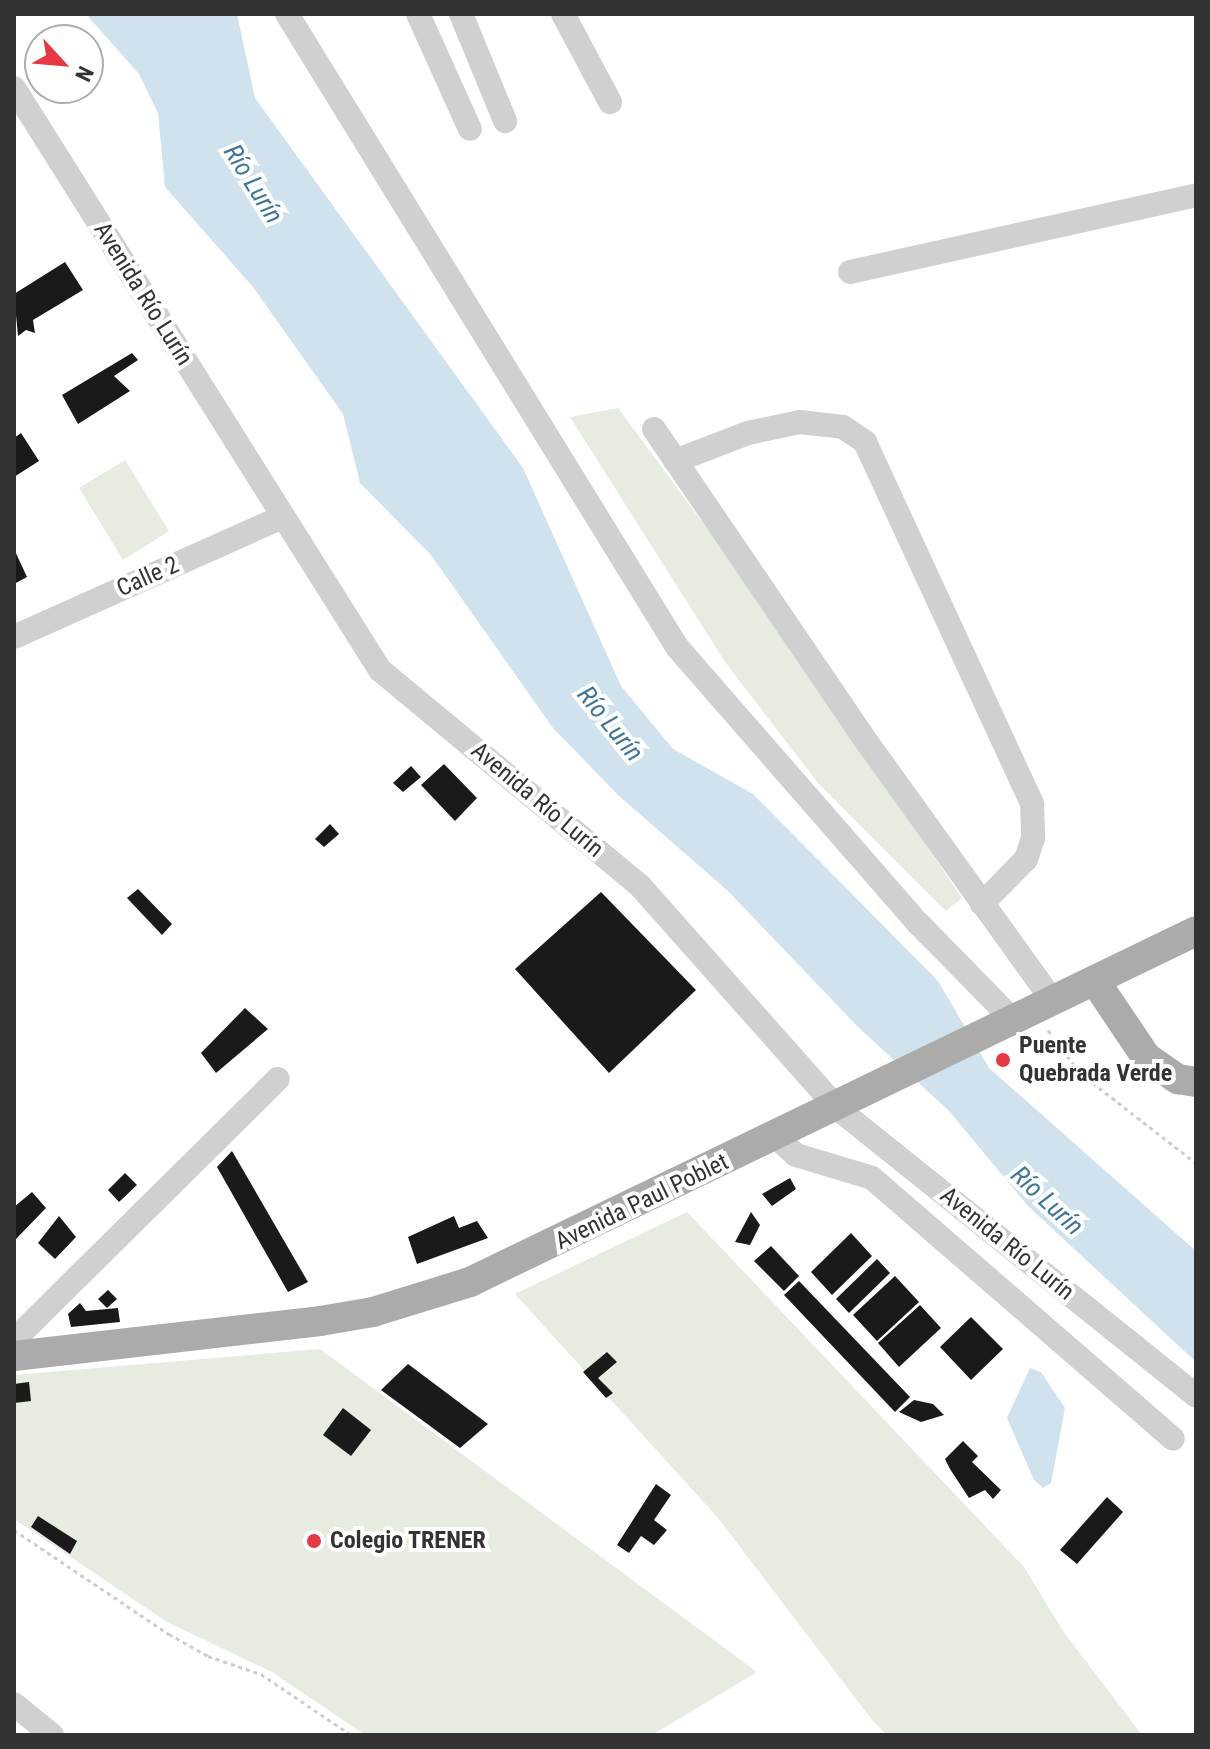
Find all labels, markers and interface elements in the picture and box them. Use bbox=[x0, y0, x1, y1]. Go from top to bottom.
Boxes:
north arrow bbox=[24, 24, 104, 104]
text: N bbox=[70, 62, 98, 85]
water label: Río Lurín bbox=[217, 139, 289, 229]
street label: Avenida Río Lurín bbox=[87, 217, 199, 371]
street label: Calle 2 bbox=[113, 551, 183, 603]
water label: Río Lurín bbox=[570, 680, 650, 768]
street label: Avenida Río Lurín bbox=[465, 736, 609, 864]
place label: Puente Quebrada Verde bbox=[1019, 1032, 1172, 1088]
marker: Puente Quebrada Verde bbox=[994, 1051, 1012, 1069]
street label: Avenida Paul Poblet bbox=[551, 1148, 733, 1256]
water label: Río Lurín bbox=[1004, 1160, 1090, 1242]
street label: Avenida Río Lurín bbox=[934, 1181, 1080, 1307]
place label: Colegio TRENER bbox=[330, 1527, 487, 1555]
marker: Colegio TRENER bbox=[305, 1532, 323, 1550]

